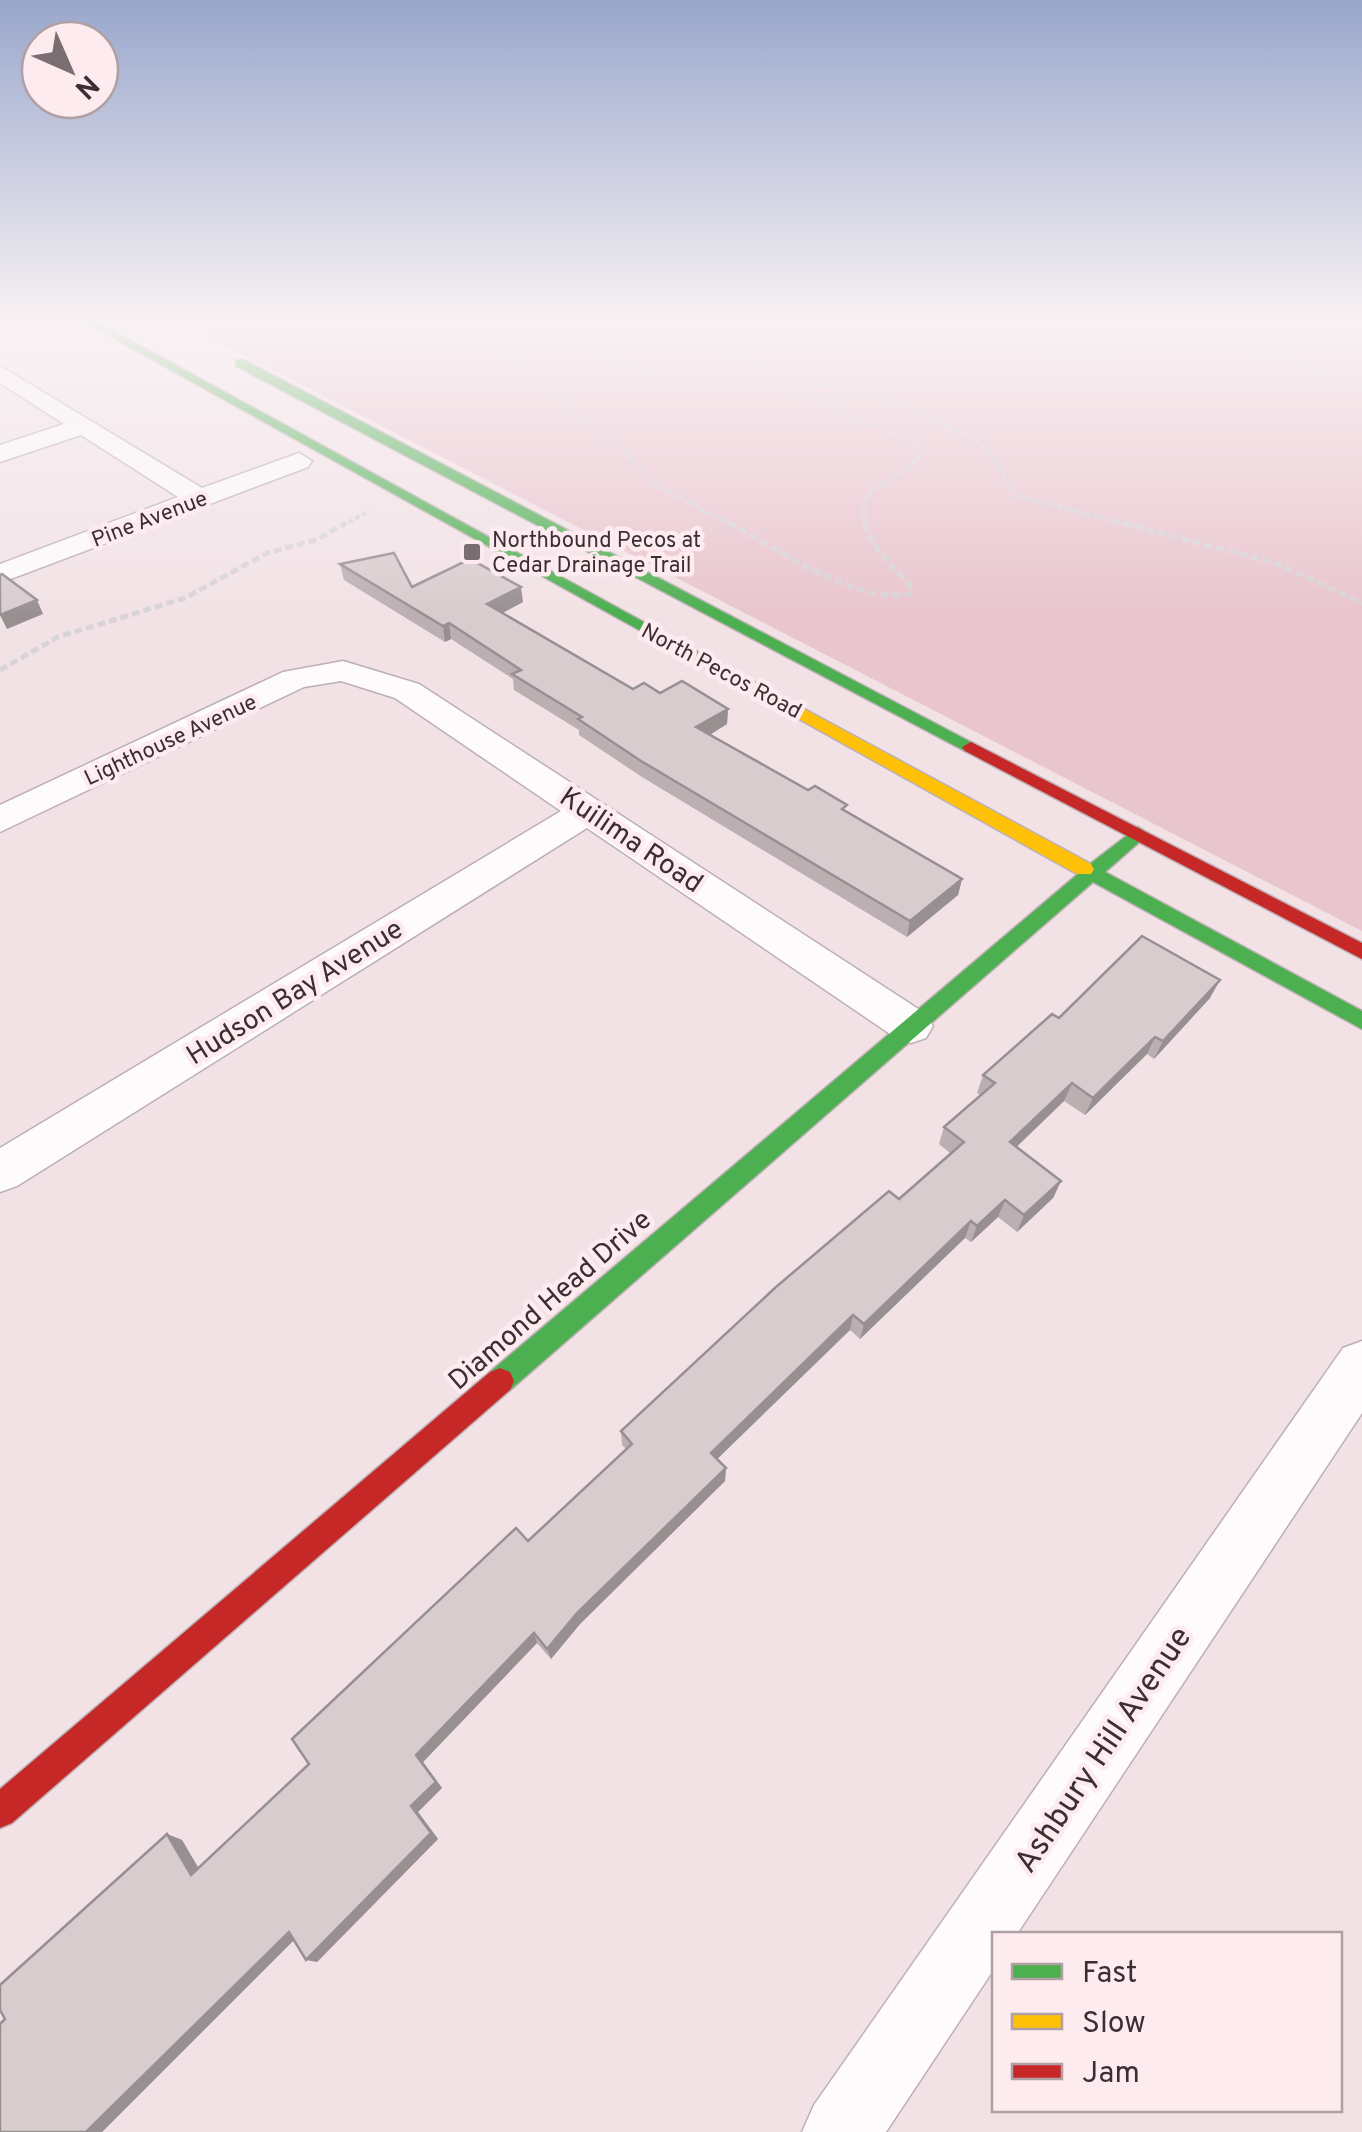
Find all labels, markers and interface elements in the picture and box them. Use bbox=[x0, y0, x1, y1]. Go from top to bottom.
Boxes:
north arrow bbox=[20, 20, 120, 120]
text: N bbox=[66, 66, 105, 105]
street label: Pine Avenue bbox=[88, 486, 212, 555]
place label: Northbound Pecos at Cedar Drainage Trail bbox=[492, 528, 701, 580]
marker: Northbound Pecos at Cedar Drainage Trail bbox=[461, 541, 483, 563]
street label: North Pecos Road bbox=[636, 619, 806, 726]
street label: Lighthouse Avenue bbox=[80, 689, 262, 793]
street label: Kuilima Road bbox=[552, 780, 709, 903]
street label: Hudson Bay Avenue bbox=[181, 912, 411, 1075]
street label: Diamond Head Drive bbox=[442, 1203, 660, 1399]
street label: Ashbury Hill Avenue bbox=[1007, 1620, 1202, 1881]
legend bbox=[992, 1932, 1342, 2112]
text: Fast bbox=[1082, 1956, 1137, 1993]
text: Slow bbox=[1082, 2006, 1146, 2043]
text: Jam bbox=[1082, 2056, 1140, 2093]

